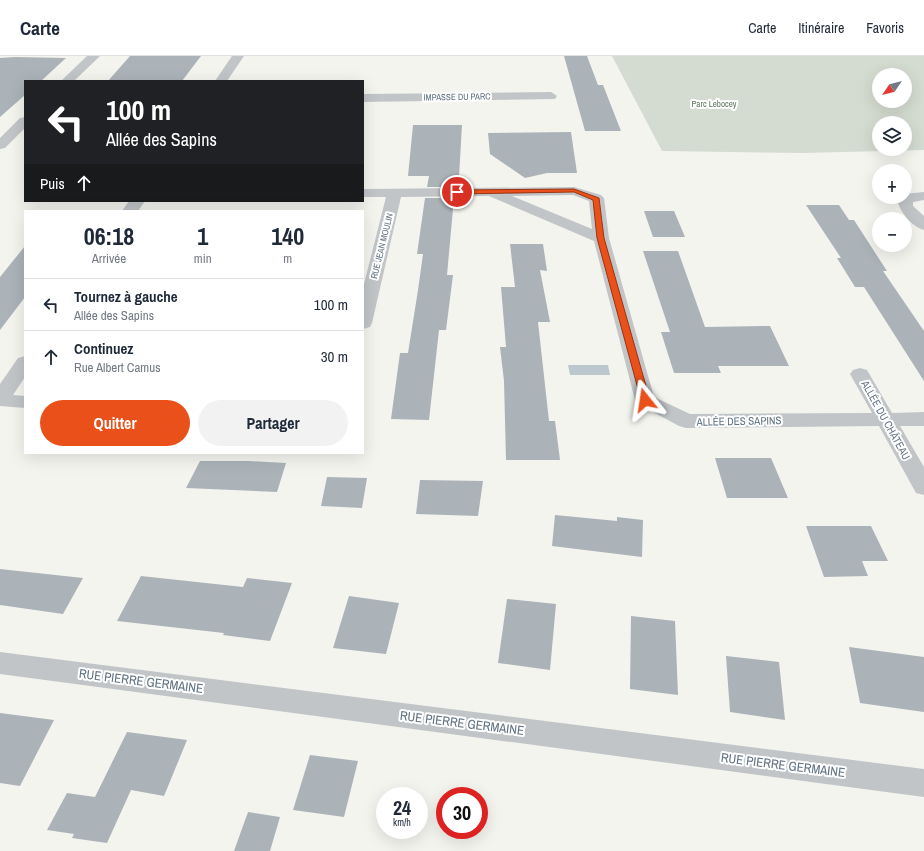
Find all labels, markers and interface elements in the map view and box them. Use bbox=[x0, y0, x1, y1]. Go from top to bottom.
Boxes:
text: Carte bbox=[20, 15, 60, 41]
text: Carte bbox=[748, 19, 776, 37]
text: Itinéraire bbox=[798, 19, 844, 37]
text: Favoris bbox=[866, 19, 904, 37]
north arrow bbox=[872, 68, 912, 108]
map controls bbox=[872, 68, 912, 252]
street label: IMPASSE DU PARC bbox=[423, 90, 491, 104]
text: 100 m bbox=[106, 91, 171, 129]
icon: left bbox=[40, 96, 92, 148]
park label: Parc Lebocey bbox=[691, 98, 737, 110]
button: layers bbox=[872, 116, 912, 156]
text: Allée des Sapins bbox=[106, 127, 217, 152]
button: + bbox=[872, 164, 912, 204]
icon: ahead bbox=[73, 172, 95, 194]
text: Puis bbox=[40, 173, 65, 194]
pin bbox=[440, 175, 474, 209]
icon: arrive bbox=[446, 181, 468, 203]
street label: RUE JEAN MOULIN bbox=[368, 212, 396, 280]
button: − bbox=[872, 212, 912, 252]
text: 06:18 bbox=[84, 220, 134, 252]
text: 1 bbox=[197, 220, 208, 252]
text: 140 bbox=[271, 220, 304, 252]
text: Arrivée bbox=[92, 250, 126, 267]
text: min bbox=[194, 250, 212, 267]
text: m bbox=[283, 250, 292, 267]
text: Tournez à gauche bbox=[74, 286, 178, 307]
icon: left bbox=[40, 294, 62, 316]
text: 100 m bbox=[314, 294, 348, 315]
text: Allée des Sapins bbox=[74, 307, 154, 324]
text: Continuez bbox=[74, 338, 133, 359]
icon: ahead bbox=[40, 346, 62, 368]
text: 30 m bbox=[321, 346, 348, 367]
text: Rue Albert Camus bbox=[74, 359, 161, 376]
street label: ALLÉE DU CHÂTEAU bbox=[858, 377, 914, 462]
position arrow bbox=[624, 379, 666, 421]
button: Quitter bbox=[40, 400, 190, 446]
button: Partager bbox=[198, 400, 348, 446]
street label: ALLÉE DES SAPINS bbox=[696, 413, 781, 429]
street label: RUE PIERRE GERMAINE bbox=[78, 665, 204, 697]
street label: RUE PIERRE GERMAINE bbox=[399, 707, 525, 739]
street label: RUE PIERRE GERMAINE bbox=[720, 749, 846, 781]
speed limit sign: 30 bbox=[436, 787, 488, 839]
text: 24 bbox=[393, 794, 411, 821]
text: km/h bbox=[393, 816, 411, 829]

